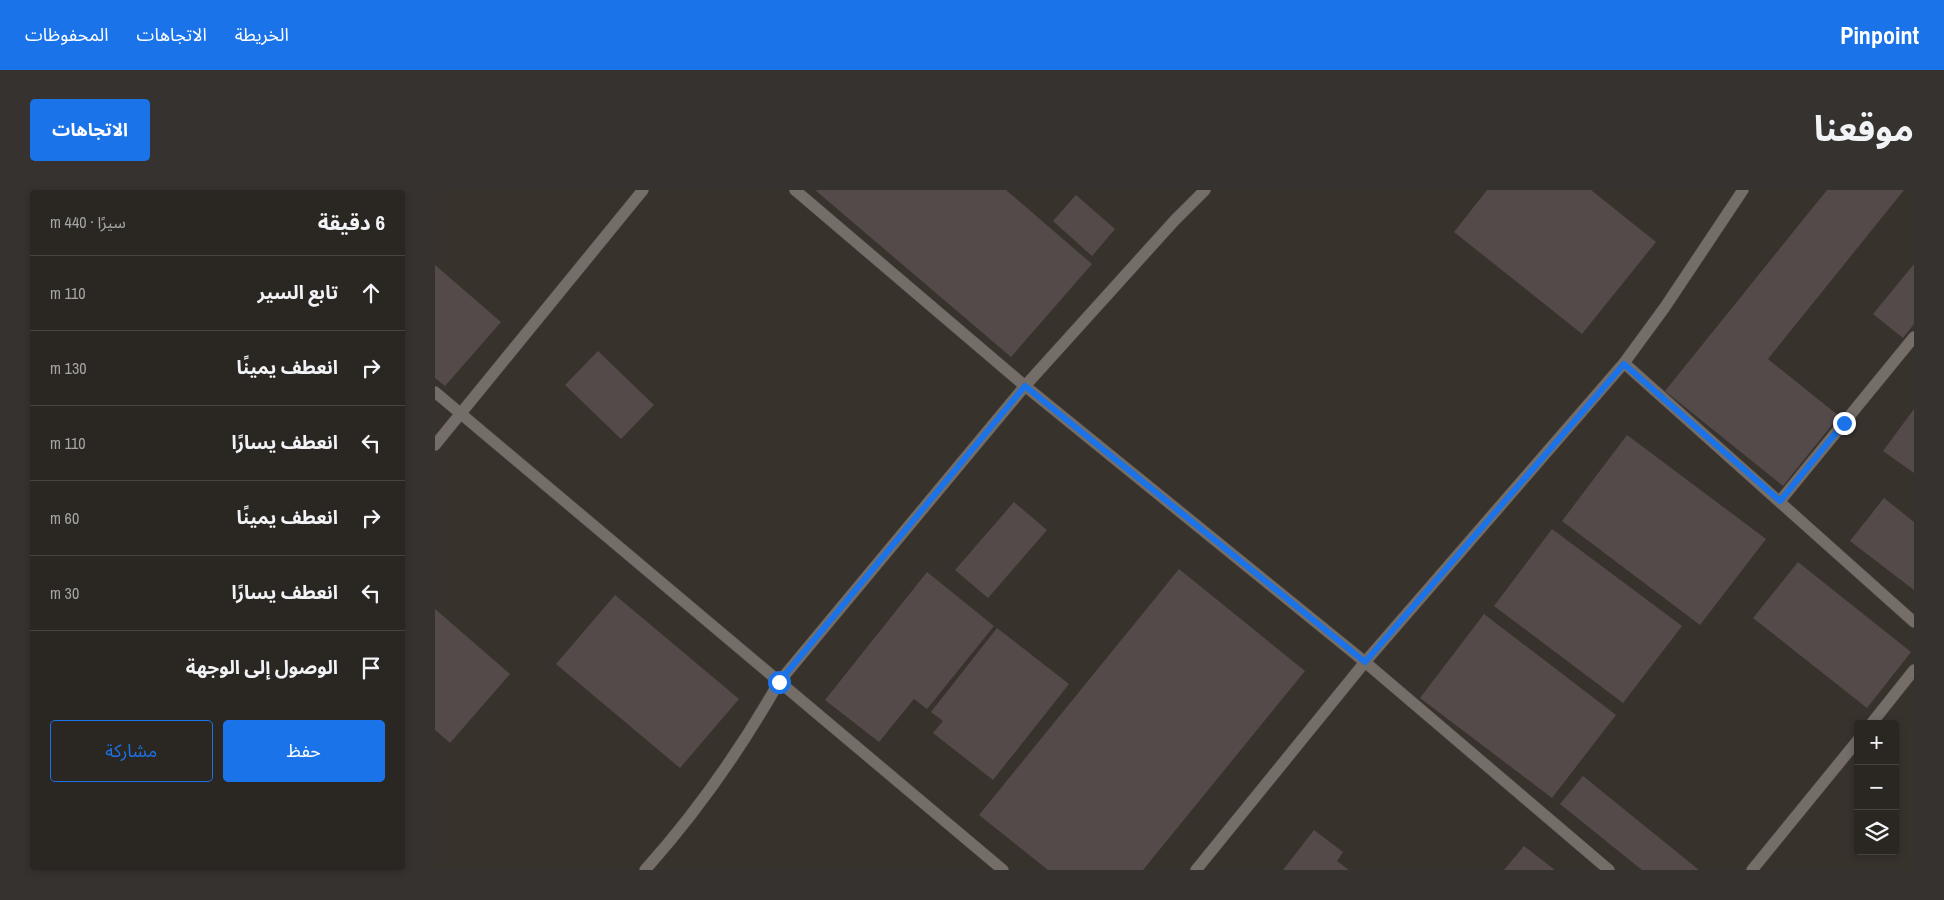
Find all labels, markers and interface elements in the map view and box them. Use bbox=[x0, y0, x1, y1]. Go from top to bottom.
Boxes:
text: Pinpoint bbox=[1840, 19, 1919, 51]
text: المحفوظات bbox=[25, 22, 109, 47]
text: الاتجاهات bbox=[137, 22, 207, 47]
text: الخريطة bbox=[235, 22, 289, 47]
button: الاتجاهات bbox=[30, 99, 150, 161]
text: موقعنا bbox=[1814, 105, 1914, 152]
text: 6 دقيقة bbox=[318, 208, 385, 237]
text: سيرًا · 440 m bbox=[50, 211, 126, 233]
text: تابع السير bbox=[257, 279, 338, 305]
icon: ahead bbox=[357, 279, 385, 307]
text: 110 m bbox=[50, 282, 86, 304]
text: انعطف يمينًا bbox=[237, 354, 338, 380]
icon: right bbox=[357, 354, 385, 382]
text: 130 m bbox=[50, 357, 86, 379]
route end bbox=[1833, 412, 1856, 435]
text: انعطف يسارًا bbox=[232, 429, 338, 455]
icon: left bbox=[357, 429, 385, 457]
text: 110 m bbox=[50, 432, 86, 454]
text: انعطف يمينًا bbox=[237, 504, 338, 530]
icon: right bbox=[357, 504, 385, 532]
text: 60 m bbox=[50, 507, 79, 529]
text: انعطف يسارًا bbox=[232, 579, 338, 605]
icon: left bbox=[357, 579, 385, 607]
text: 30 m bbox=[50, 582, 79, 604]
text: الوصول إلى الوجهة bbox=[186, 654, 338, 680]
icon: arrive bbox=[357, 654, 385, 682]
route start bbox=[768, 671, 791, 694]
button: مشاركة bbox=[50, 720, 213, 782]
button: حفظ bbox=[223, 720, 385, 782]
map controls bbox=[1854, 720, 1899, 855]
button: + bbox=[1854, 720, 1899, 765]
button: − bbox=[1854, 765, 1899, 810]
button: layers bbox=[1854, 810, 1899, 855]

